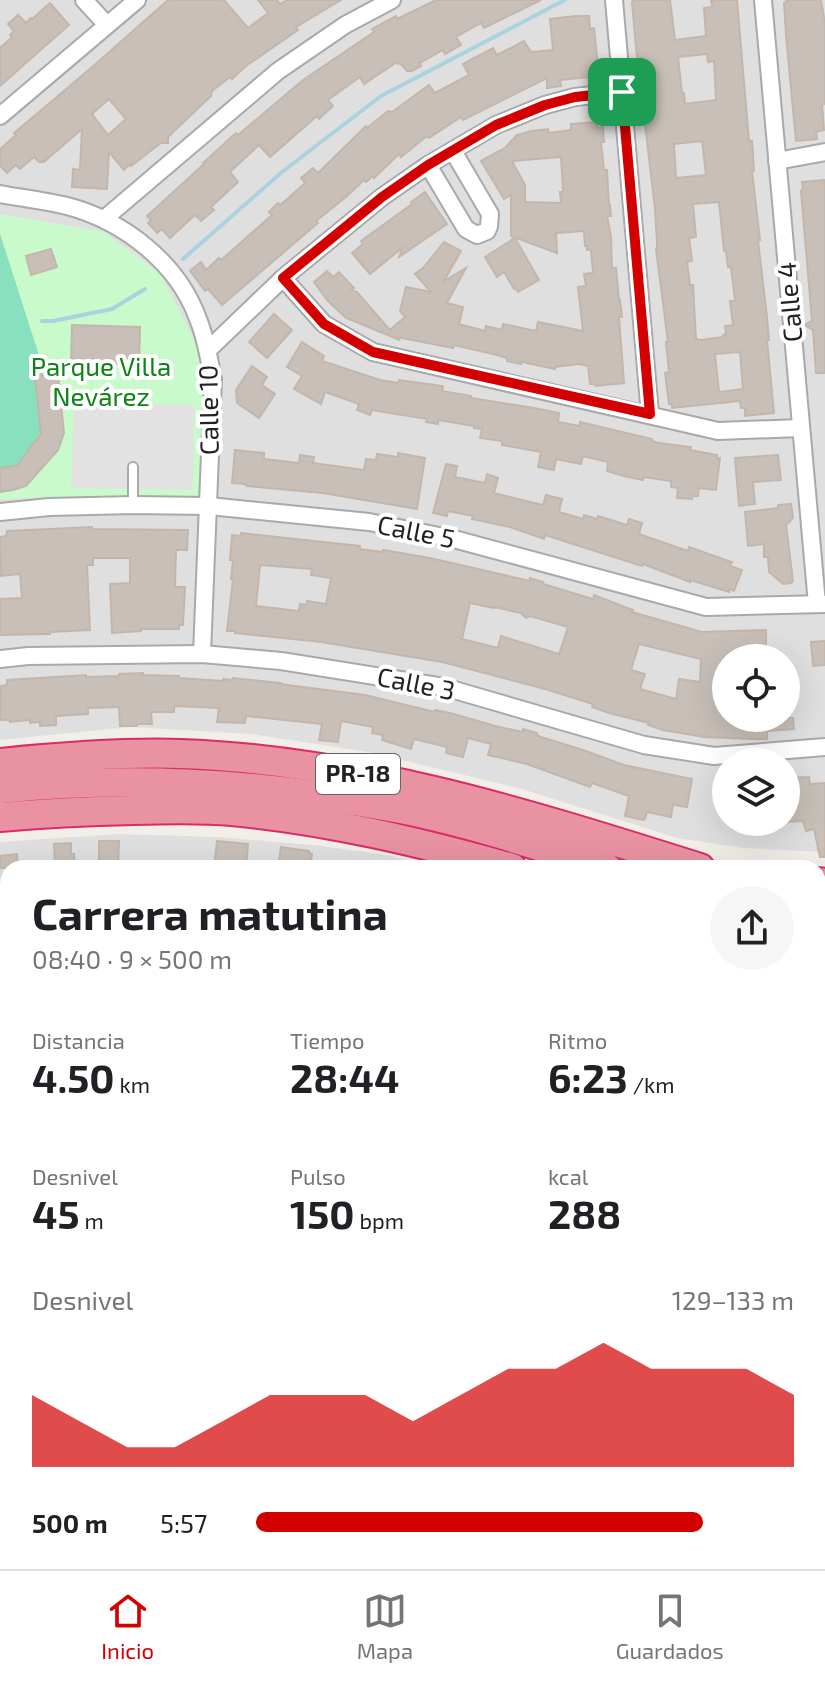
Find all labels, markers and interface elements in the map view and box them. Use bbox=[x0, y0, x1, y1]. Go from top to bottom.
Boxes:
pin bbox=[588, 58, 656, 126]
icon: arrive bbox=[600, 70, 644, 114]
street label: Calle 4 bbox=[770, 261, 807, 343]
park label: Parque Villa Nevárez bbox=[31, 350, 171, 411]
street label: Calle 10 bbox=[191, 365, 224, 455]
street label: Calle 5 bbox=[375, 508, 458, 553]
map controls bbox=[712, 644, 800, 836]
button: locate bbox=[712, 644, 800, 732]
street label: Calle 3 bbox=[375, 660, 458, 705]
button: layers bbox=[712, 748, 800, 836]
road number: PR-18 bbox=[316, 754, 400, 794]
text: Carrera matutina bbox=[32, 886, 388, 939]
button: share bbox=[710, 886, 794, 970]
text: 08:40 · 9 × 500 m bbox=[32, 943, 232, 974]
text: Distancia bbox=[32, 1027, 125, 1053]
text: Tiempo bbox=[290, 1027, 365, 1053]
text: Ritmo bbox=[548, 1027, 607, 1053]
text: 4.50 bbox=[32, 1053, 115, 1101]
text: 28:44 bbox=[290, 1053, 399, 1101]
text: 6:23 bbox=[548, 1053, 628, 1101]
text: km bbox=[115, 1071, 150, 1097]
text: /km bbox=[628, 1071, 675, 1097]
text: Desnivel bbox=[32, 1163, 118, 1189]
text: Pulso bbox=[290, 1163, 346, 1189]
text: kcal bbox=[548, 1163, 588, 1189]
text: 45 bbox=[32, 1189, 80, 1237]
text: 150 bbox=[290, 1189, 355, 1237]
text: 288 bbox=[548, 1189, 621, 1237]
text: m bbox=[80, 1207, 104, 1233]
text: bpm bbox=[355, 1207, 404, 1233]
text: Desnivel bbox=[32, 1284, 133, 1315]
text: 129–133 m bbox=[672, 1284, 794, 1315]
text: 500 m bbox=[32, 1507, 108, 1538]
text: 5:57 bbox=[160, 1507, 207, 1538]
tab: Inicio bbox=[101, 1589, 154, 1663]
tab: Mapa bbox=[357, 1589, 413, 1663]
tab: Guardados bbox=[616, 1589, 724, 1663]

